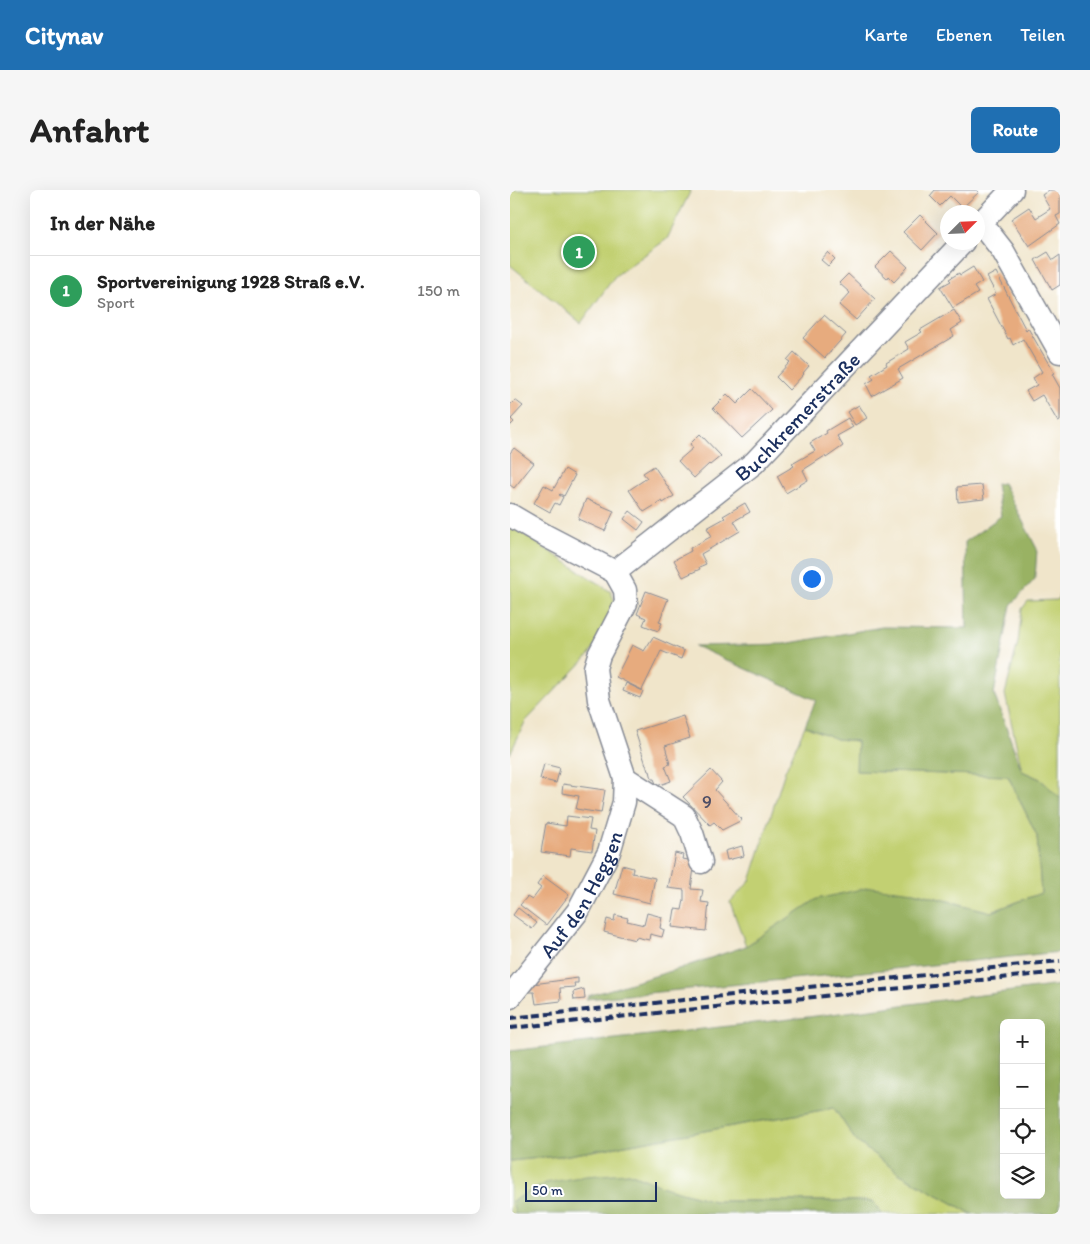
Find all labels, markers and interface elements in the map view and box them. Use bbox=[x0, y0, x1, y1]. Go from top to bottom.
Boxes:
text: Citynav bbox=[25, 21, 103, 50]
text: Karte bbox=[865, 24, 908, 46]
text: Ebenen bbox=[936, 24, 992, 46]
text: Teilen bbox=[1020, 24, 1065, 46]
button: Route bbox=[971, 107, 1060, 153]
text: Anfahrt bbox=[30, 109, 149, 151]
north arrow bbox=[940, 205, 985, 250]
text: In der Nähe bbox=[50, 210, 155, 235]
pin: 1 bbox=[563, 233, 595, 271]
text: Sportvereinigung 1928 Straß e.V. bbox=[97, 270, 365, 293]
text: 1 bbox=[62, 281, 70, 300]
text: 150 m bbox=[417, 281, 460, 300]
text: Sport bbox=[97, 293, 135, 312]
street label: Buchkremerstraße bbox=[729, 347, 865, 486]
your location bbox=[799, 566, 825, 592]
house number: 9 bbox=[702, 790, 712, 813]
street label: Auf den Heggen bbox=[534, 828, 627, 962]
map controls bbox=[1000, 1019, 1045, 1199]
button: + bbox=[1000, 1019, 1045, 1064]
button: − bbox=[1000, 1064, 1045, 1109]
button: locate bbox=[1000, 1109, 1045, 1154]
button: layers bbox=[1000, 1154, 1045, 1199]
scale bar bbox=[525, 1179, 658, 1202]
text: 50 m bbox=[532, 1182, 563, 1199]

